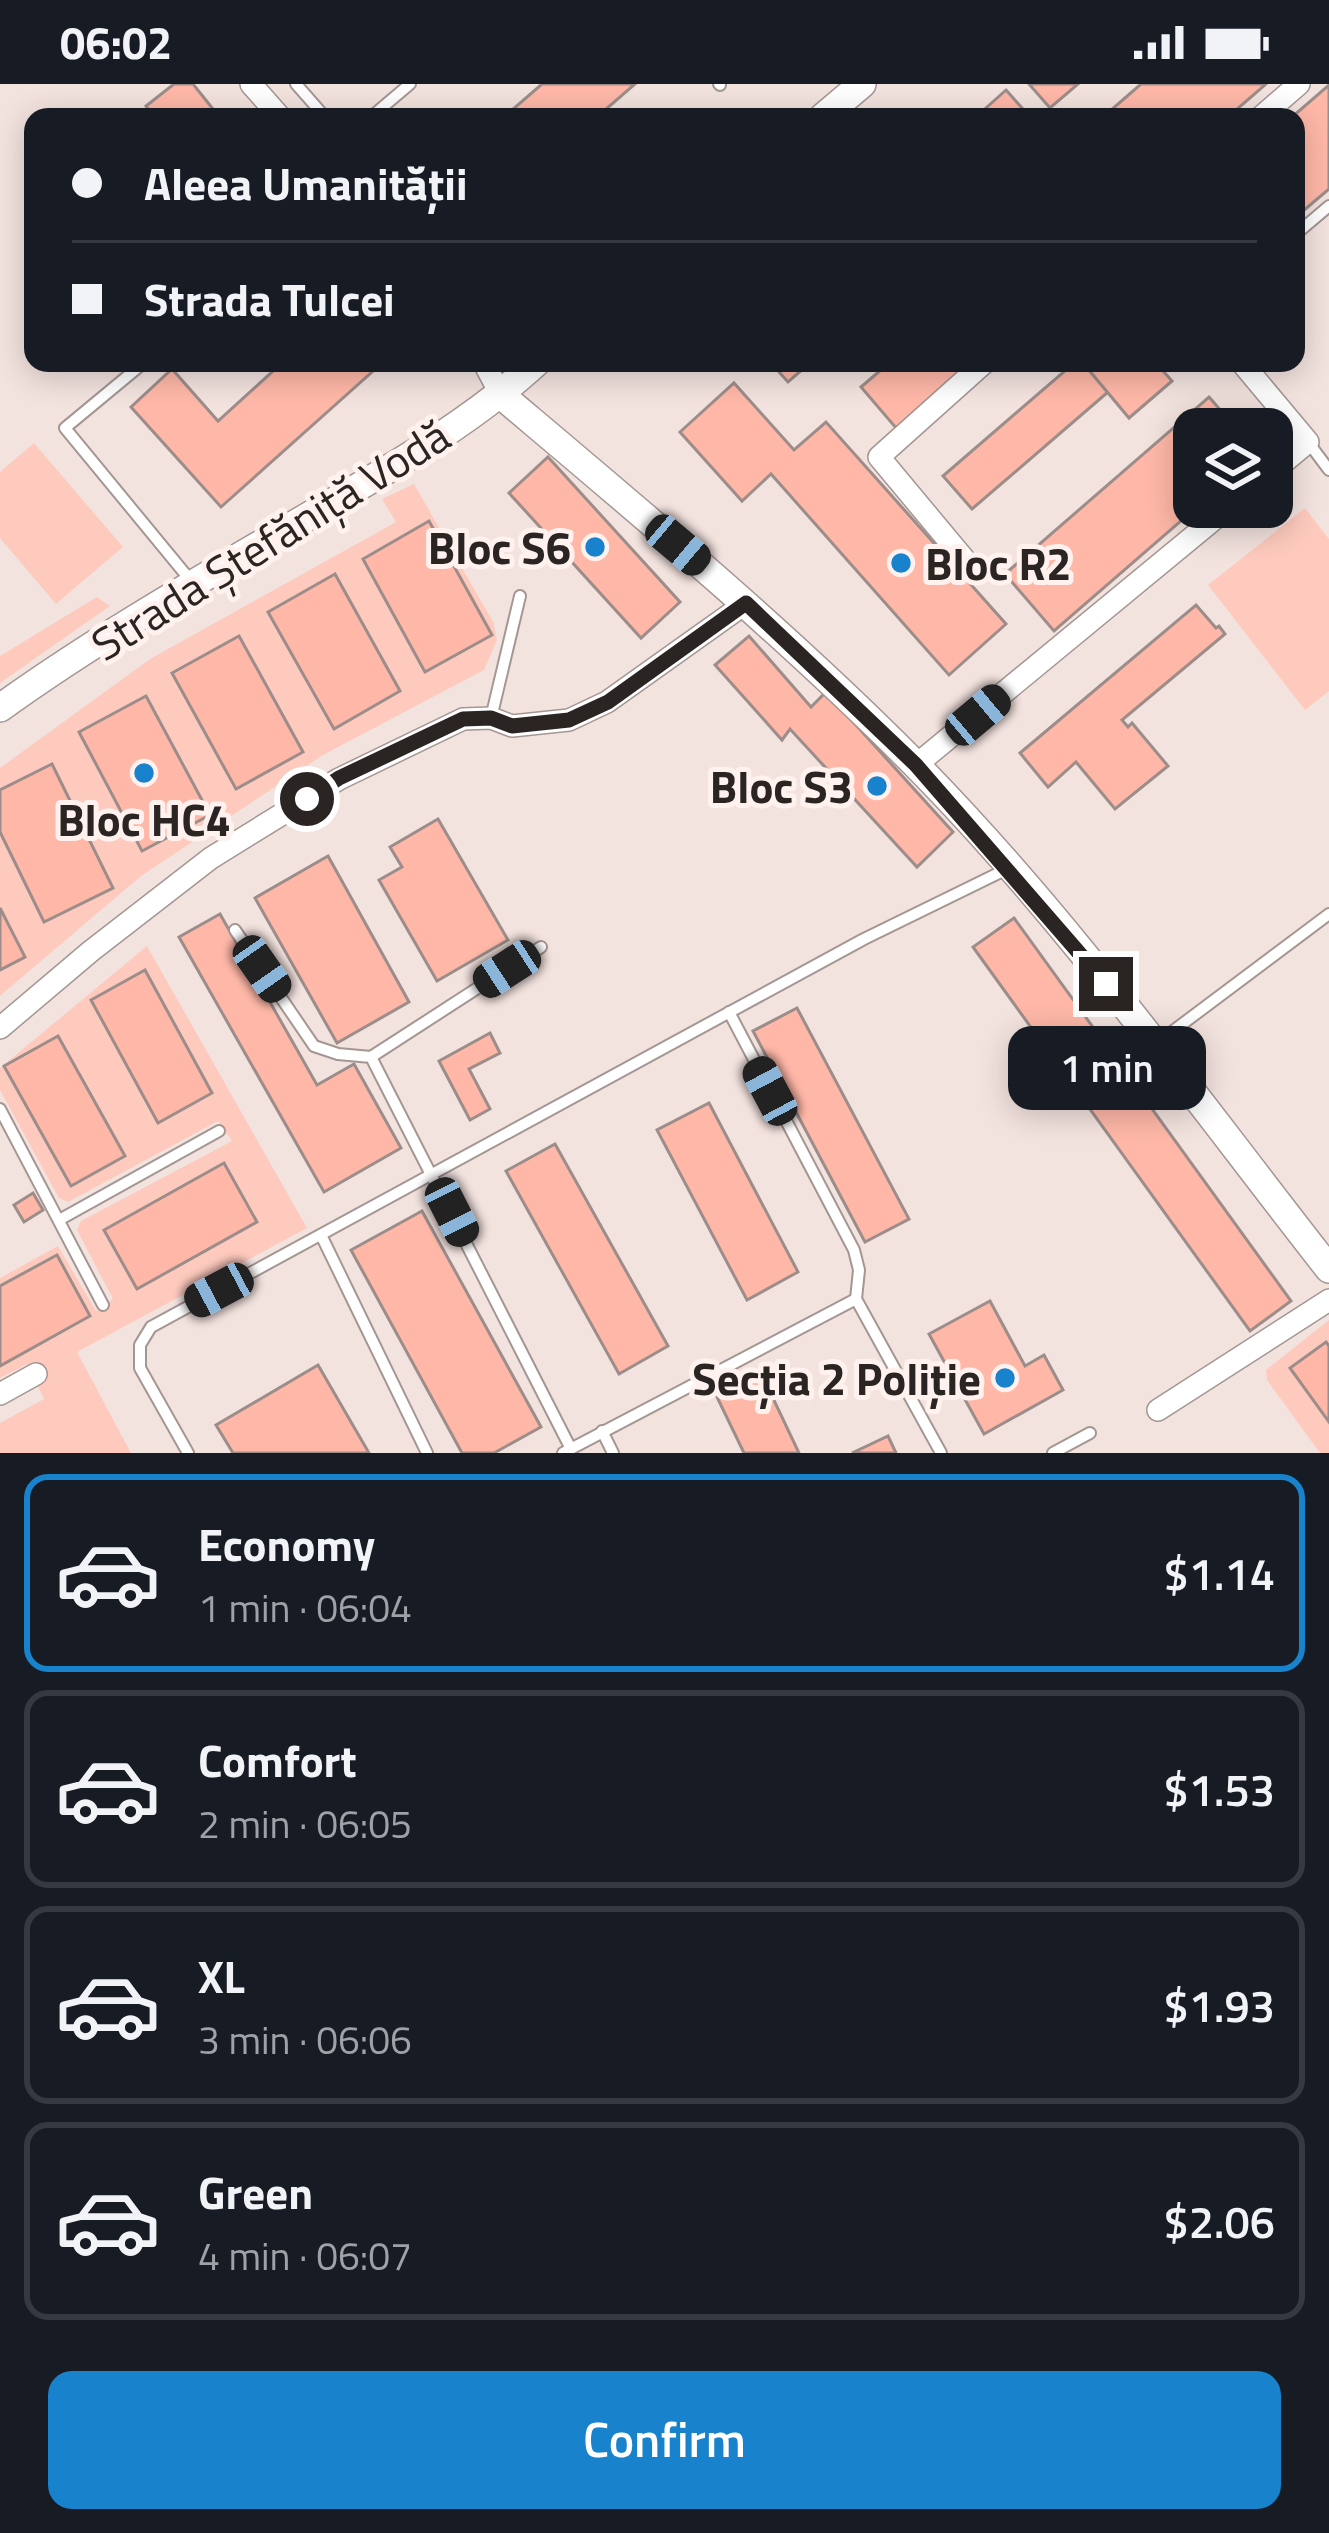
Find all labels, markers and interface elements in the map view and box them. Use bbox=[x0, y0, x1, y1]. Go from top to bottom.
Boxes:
text: 06:02 bbox=[60, 8, 172, 76]
text: Aleea Umanității bbox=[144, 149, 468, 217]
text: Strada Tulcei bbox=[144, 265, 395, 333]
street label: Strada Ștefăniță Vodă bbox=[78, 401, 462, 677]
map controls bbox=[1173, 408, 1293, 528]
button: layers bbox=[1173, 408, 1293, 528]
car bbox=[639, 508, 717, 582]
place label: Bloc S6 bbox=[428, 513, 571, 581]
place label: Bloc R2 bbox=[925, 529, 1072, 597]
marker: Bloc S6 bbox=[582, 534, 608, 560]
marker: Bloc R2 bbox=[888, 550, 914, 576]
car bbox=[939, 678, 1017, 752]
place label: Bloc S3 bbox=[710, 752, 853, 820]
marker: Bloc HC4 bbox=[131, 760, 157, 786]
route start bbox=[280, 772, 334, 826]
marker: Bloc S3 bbox=[864, 773, 890, 799]
place label: Bloc HC4 bbox=[57, 785, 231, 853]
car bbox=[227, 929, 297, 1009]
car bbox=[467, 934, 547, 1004]
route end bbox=[1079, 957, 1133, 1011]
callout: 1 min bbox=[1007, 1026, 1205, 1110]
text: 1 min bbox=[1060, 1038, 1154, 1097]
car bbox=[737, 1051, 803, 1131]
car bbox=[420, 1172, 484, 1252]
car bbox=[179, 1257, 259, 1323]
place label: Secția 2 Poliție bbox=[692, 1344, 981, 1412]
marker: Secția 2 Poliție bbox=[992, 1365, 1018, 1391]
text: Economy bbox=[198, 1510, 375, 1578]
icon: car bbox=[54, 1519, 162, 1627]
text: $1.14 bbox=[1163, 1539, 1275, 1607]
text: 1 min · 06:04 bbox=[198, 1578, 412, 1637]
text: Comfort bbox=[198, 1726, 357, 1794]
icon: car bbox=[54, 1735, 162, 1843]
text: $1.53 bbox=[1163, 1755, 1275, 1823]
text: 2 min · 06:05 bbox=[198, 1794, 412, 1853]
text: XL bbox=[198, 1942, 245, 2010]
icon: car bbox=[54, 1951, 162, 2059]
text: $1.93 bbox=[1163, 1971, 1275, 2039]
text: 3 min · 06:06 bbox=[198, 2010, 412, 2069]
text: Green bbox=[198, 2158, 313, 2226]
icon: car bbox=[54, 2167, 162, 2275]
text: $2.06 bbox=[1163, 2187, 1275, 2255]
text: 4 min · 06:07 bbox=[198, 2226, 412, 2285]
button: Confirm bbox=[48, 2371, 1281, 2509]

